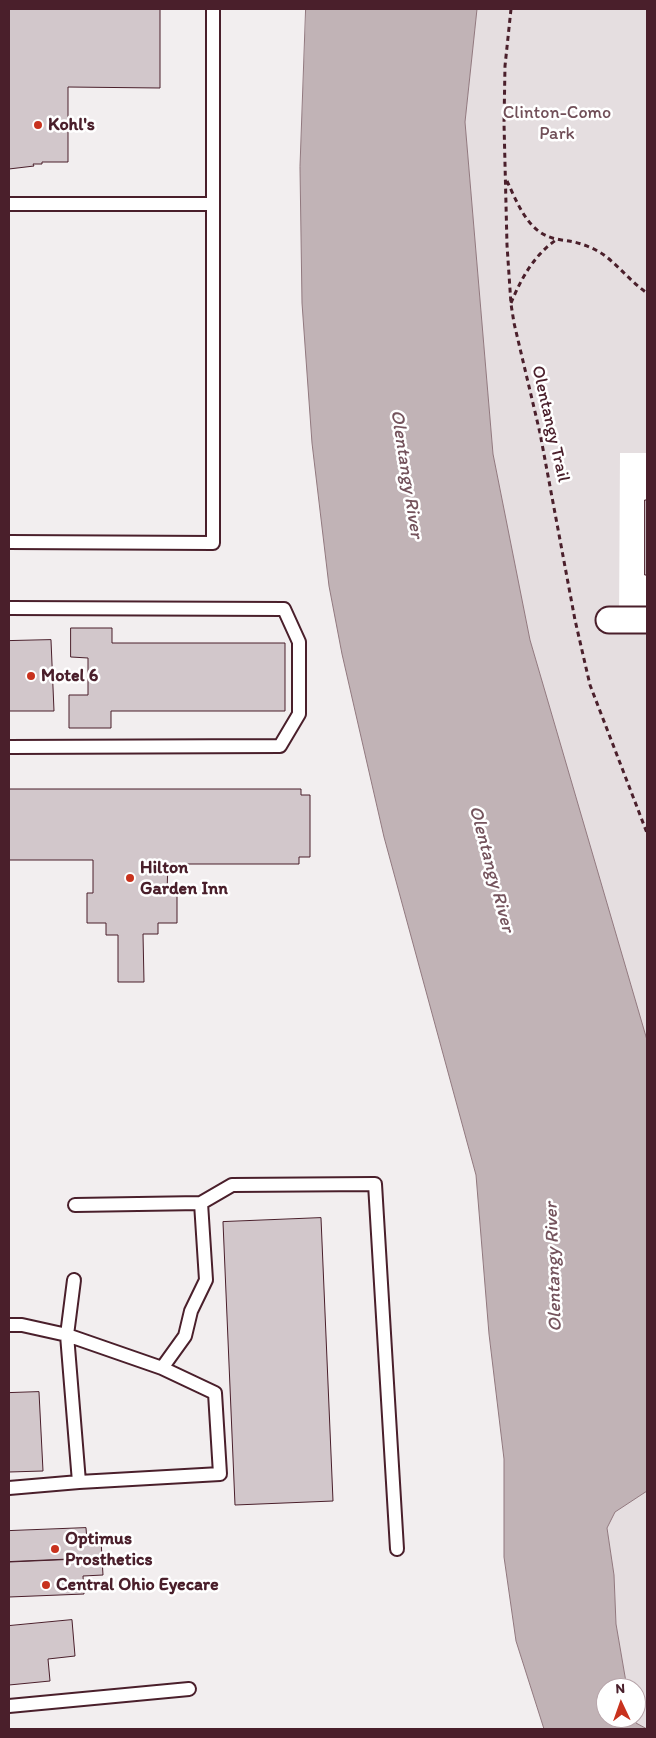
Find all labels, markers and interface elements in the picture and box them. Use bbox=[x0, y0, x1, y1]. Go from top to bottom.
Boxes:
park label: Clinton-Como Park bbox=[503, 102, 611, 144]
place label: Kohl's bbox=[48, 114, 95, 136]
marker: Kohl's bbox=[32, 119, 44, 131]
street label: Olentangy Trail bbox=[526, 364, 574, 484]
water label: Olentangy River bbox=[385, 408, 427, 540]
place label: Motel 6 bbox=[41, 665, 98, 687]
marker: Motel 6 bbox=[25, 670, 37, 682]
water label: Olentangy River bbox=[463, 803, 519, 935]
place label: Hilton Garden Inn bbox=[140, 857, 228, 900]
marker: Hilton Garden Inn bbox=[124, 872, 136, 884]
water label: Olentangy River bbox=[540, 1202, 568, 1332]
place label: Optimus Prosthetics bbox=[65, 1528, 152, 1570]
marker: Optimus Prosthetics bbox=[49, 1543, 61, 1555]
place label: Central Ohio Eyecare bbox=[56, 1574, 219, 1596]
marker: Central Ohio Eyecare bbox=[40, 1579, 52, 1591]
north arrow bbox=[596, 1678, 646, 1728]
text: N bbox=[615, 1680, 625, 1697]

